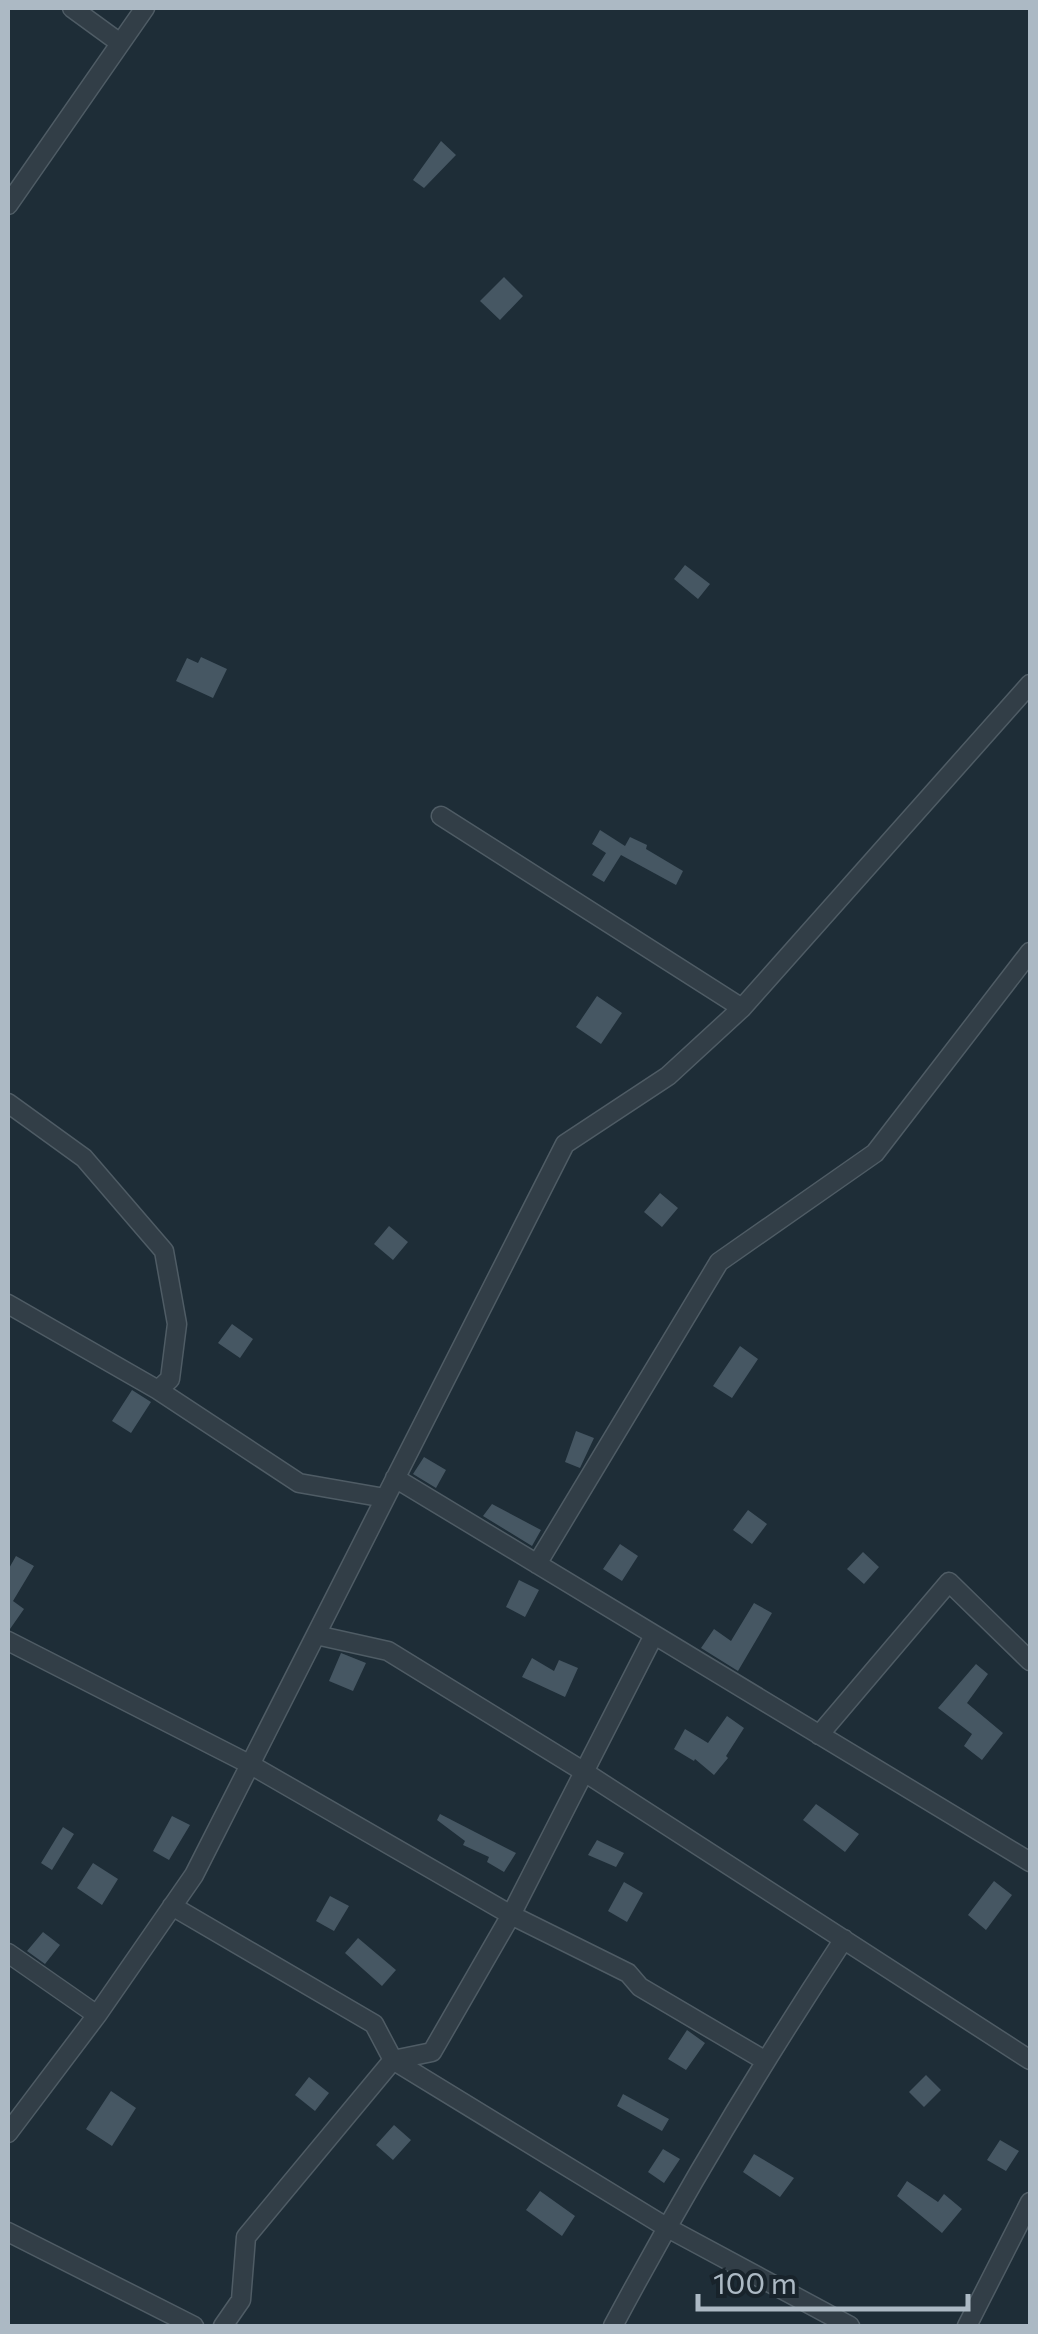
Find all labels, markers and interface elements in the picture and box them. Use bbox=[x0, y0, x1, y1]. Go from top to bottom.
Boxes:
scale bar bbox=[698, 2249, 968, 2311]
text: 100 m bbox=[713, 2263, 797, 2300]

